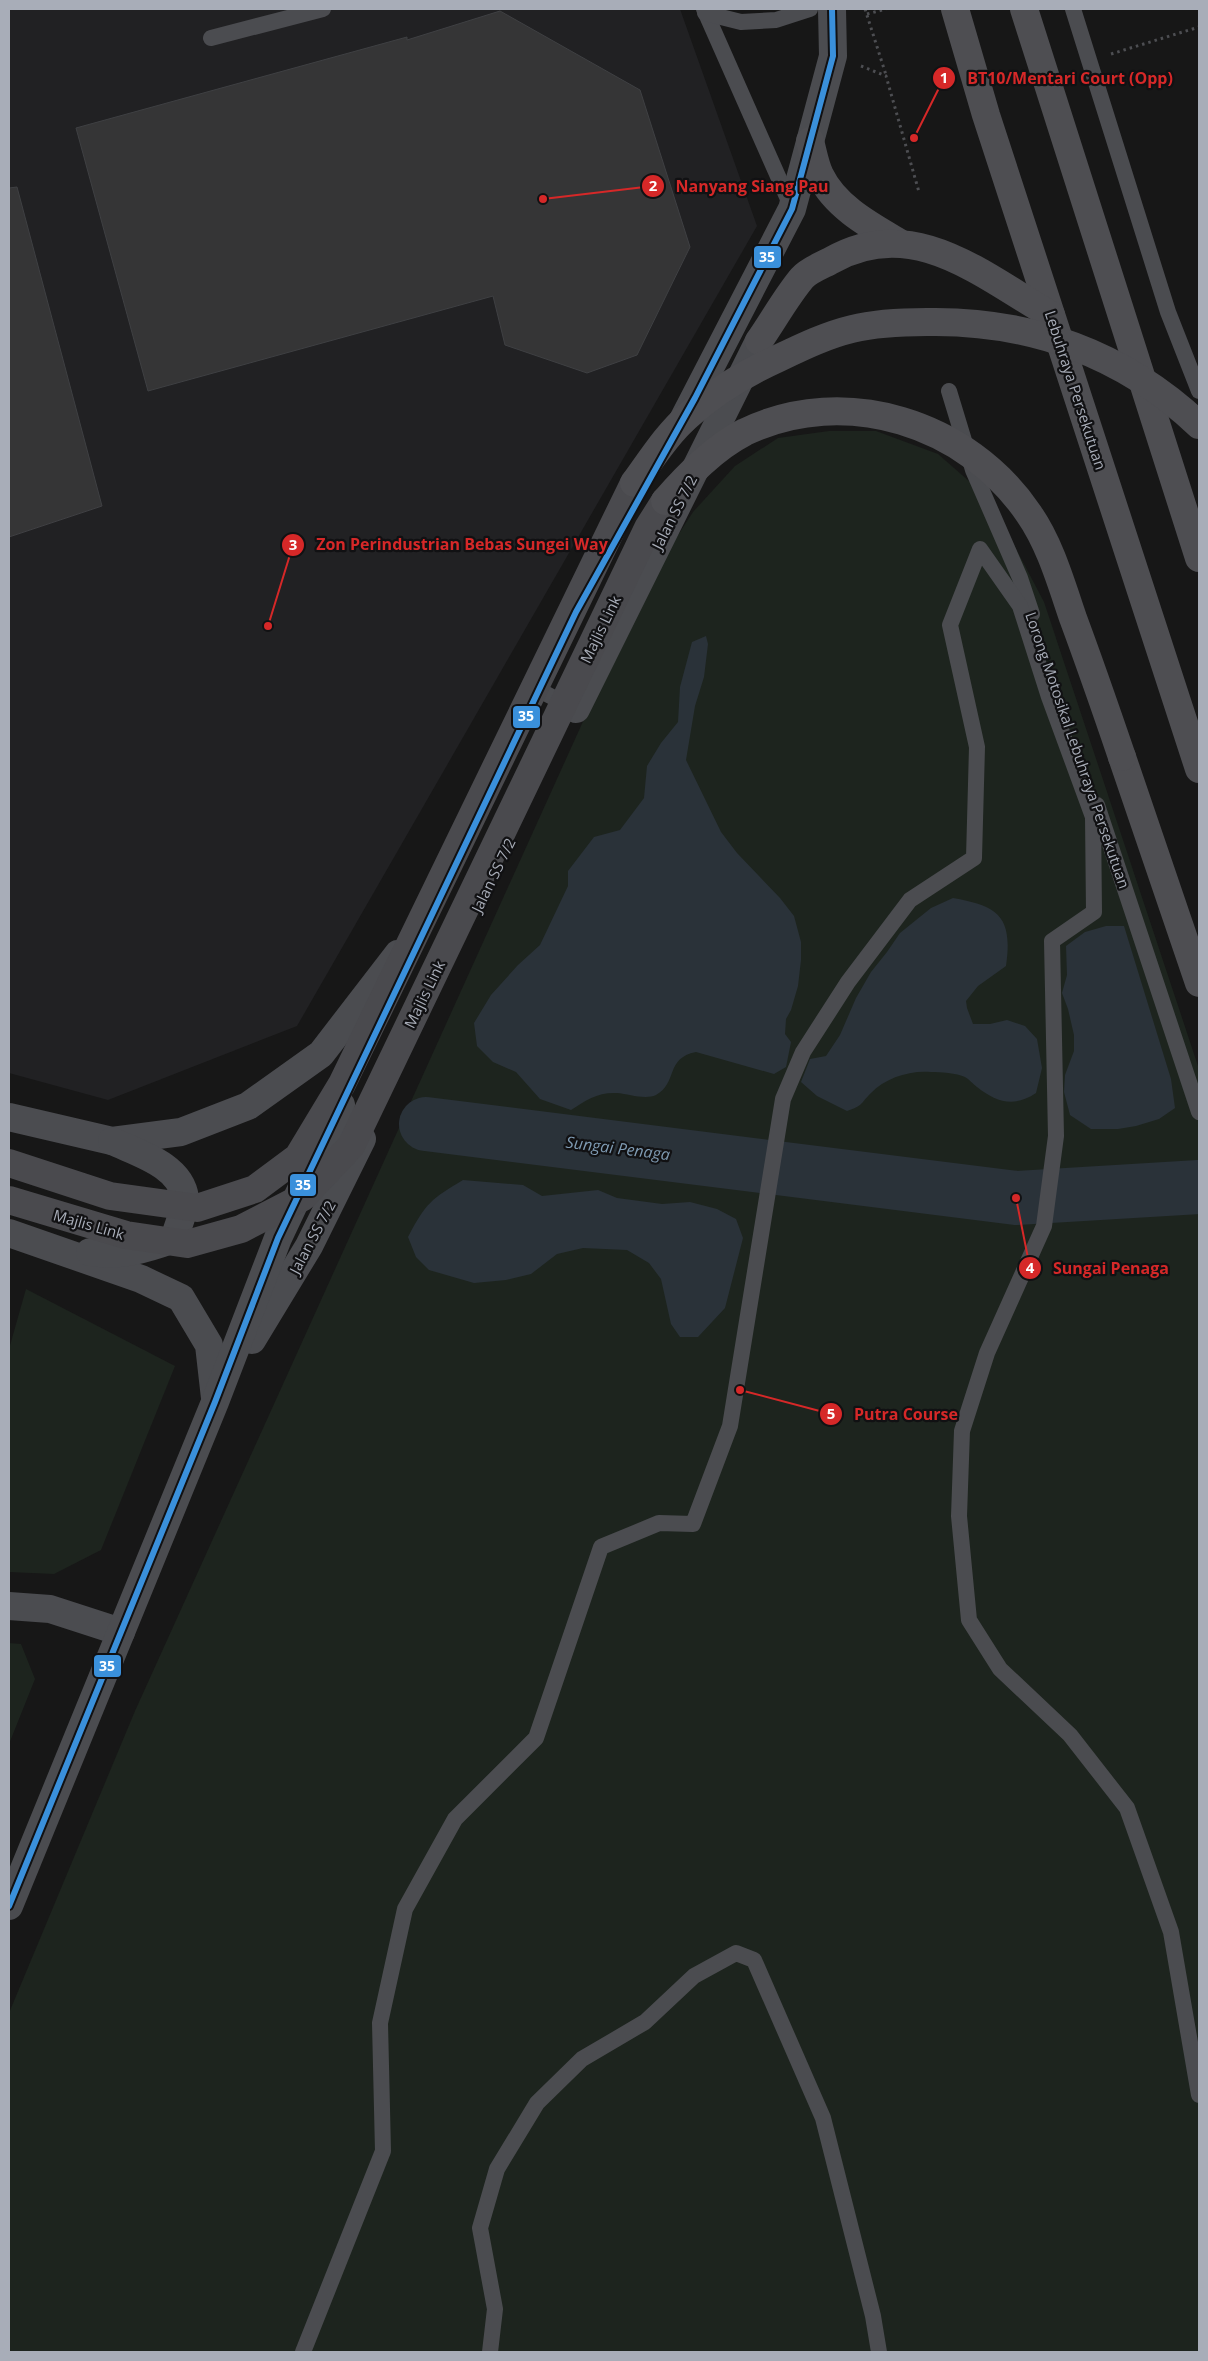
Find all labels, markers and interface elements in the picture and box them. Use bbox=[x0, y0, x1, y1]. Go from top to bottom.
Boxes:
callout: BT10/Mentari Court (Opp) bbox=[932, 63, 1182, 94]
text: 1 bbox=[940, 67, 948, 87]
text: BT10/Mentari Court (Opp) bbox=[967, 67, 1173, 89]
callout: Nanyang Siang Pau bbox=[641, 170, 839, 201]
text: 2 bbox=[649, 175, 658, 195]
text: Nanyang Siang Pau bbox=[676, 175, 828, 197]
line badge: 35 bbox=[753, 245, 782, 269]
text: 35 bbox=[759, 247, 775, 266]
street label: Lebuhraya Persekutuan bbox=[1041, 308, 1111, 472]
street label: Jalan SS 7/2 bbox=[646, 472, 701, 554]
callout: Zon Perindustrian Bebas Sungei Way bbox=[281, 529, 617, 560]
text: Zon Perindustrian Bebas Sungei Way bbox=[316, 533, 609, 555]
text: 3 bbox=[289, 534, 297, 554]
street label: Majlis Link bbox=[575, 592, 625, 666]
street label: Lorong Motosikal Lebuhraya Persekutuan bbox=[1021, 609, 1135, 891]
line badge: 35 bbox=[512, 705, 541, 729]
text: 35 bbox=[518, 706, 534, 725]
street label: Jalan SS 7/2 bbox=[465, 834, 520, 917]
street label: Majlis Link bbox=[399, 957, 449, 1031]
water label: Sungai Penaga bbox=[565, 1131, 671, 1165]
line badge: 35 bbox=[289, 1173, 317, 1197]
text: 35 bbox=[295, 1175, 311, 1194]
street label: Jalan SS 7/2 bbox=[283, 1197, 340, 1279]
street label: Majlis Link bbox=[51, 1204, 127, 1244]
callout: Sungai Penaga bbox=[1018, 1253, 1179, 1284]
text: 4 bbox=[1026, 1257, 1035, 1277]
text: Sungai Penaga bbox=[1053, 1257, 1169, 1279]
callout: Putra Course bbox=[819, 1398, 968, 1429]
text: 5 bbox=[827, 1403, 835, 1423]
text: Putra Course bbox=[854, 1403, 958, 1425]
line badge: 35 bbox=[93, 1654, 122, 1678]
text: 35 bbox=[99, 1656, 115, 1675]

